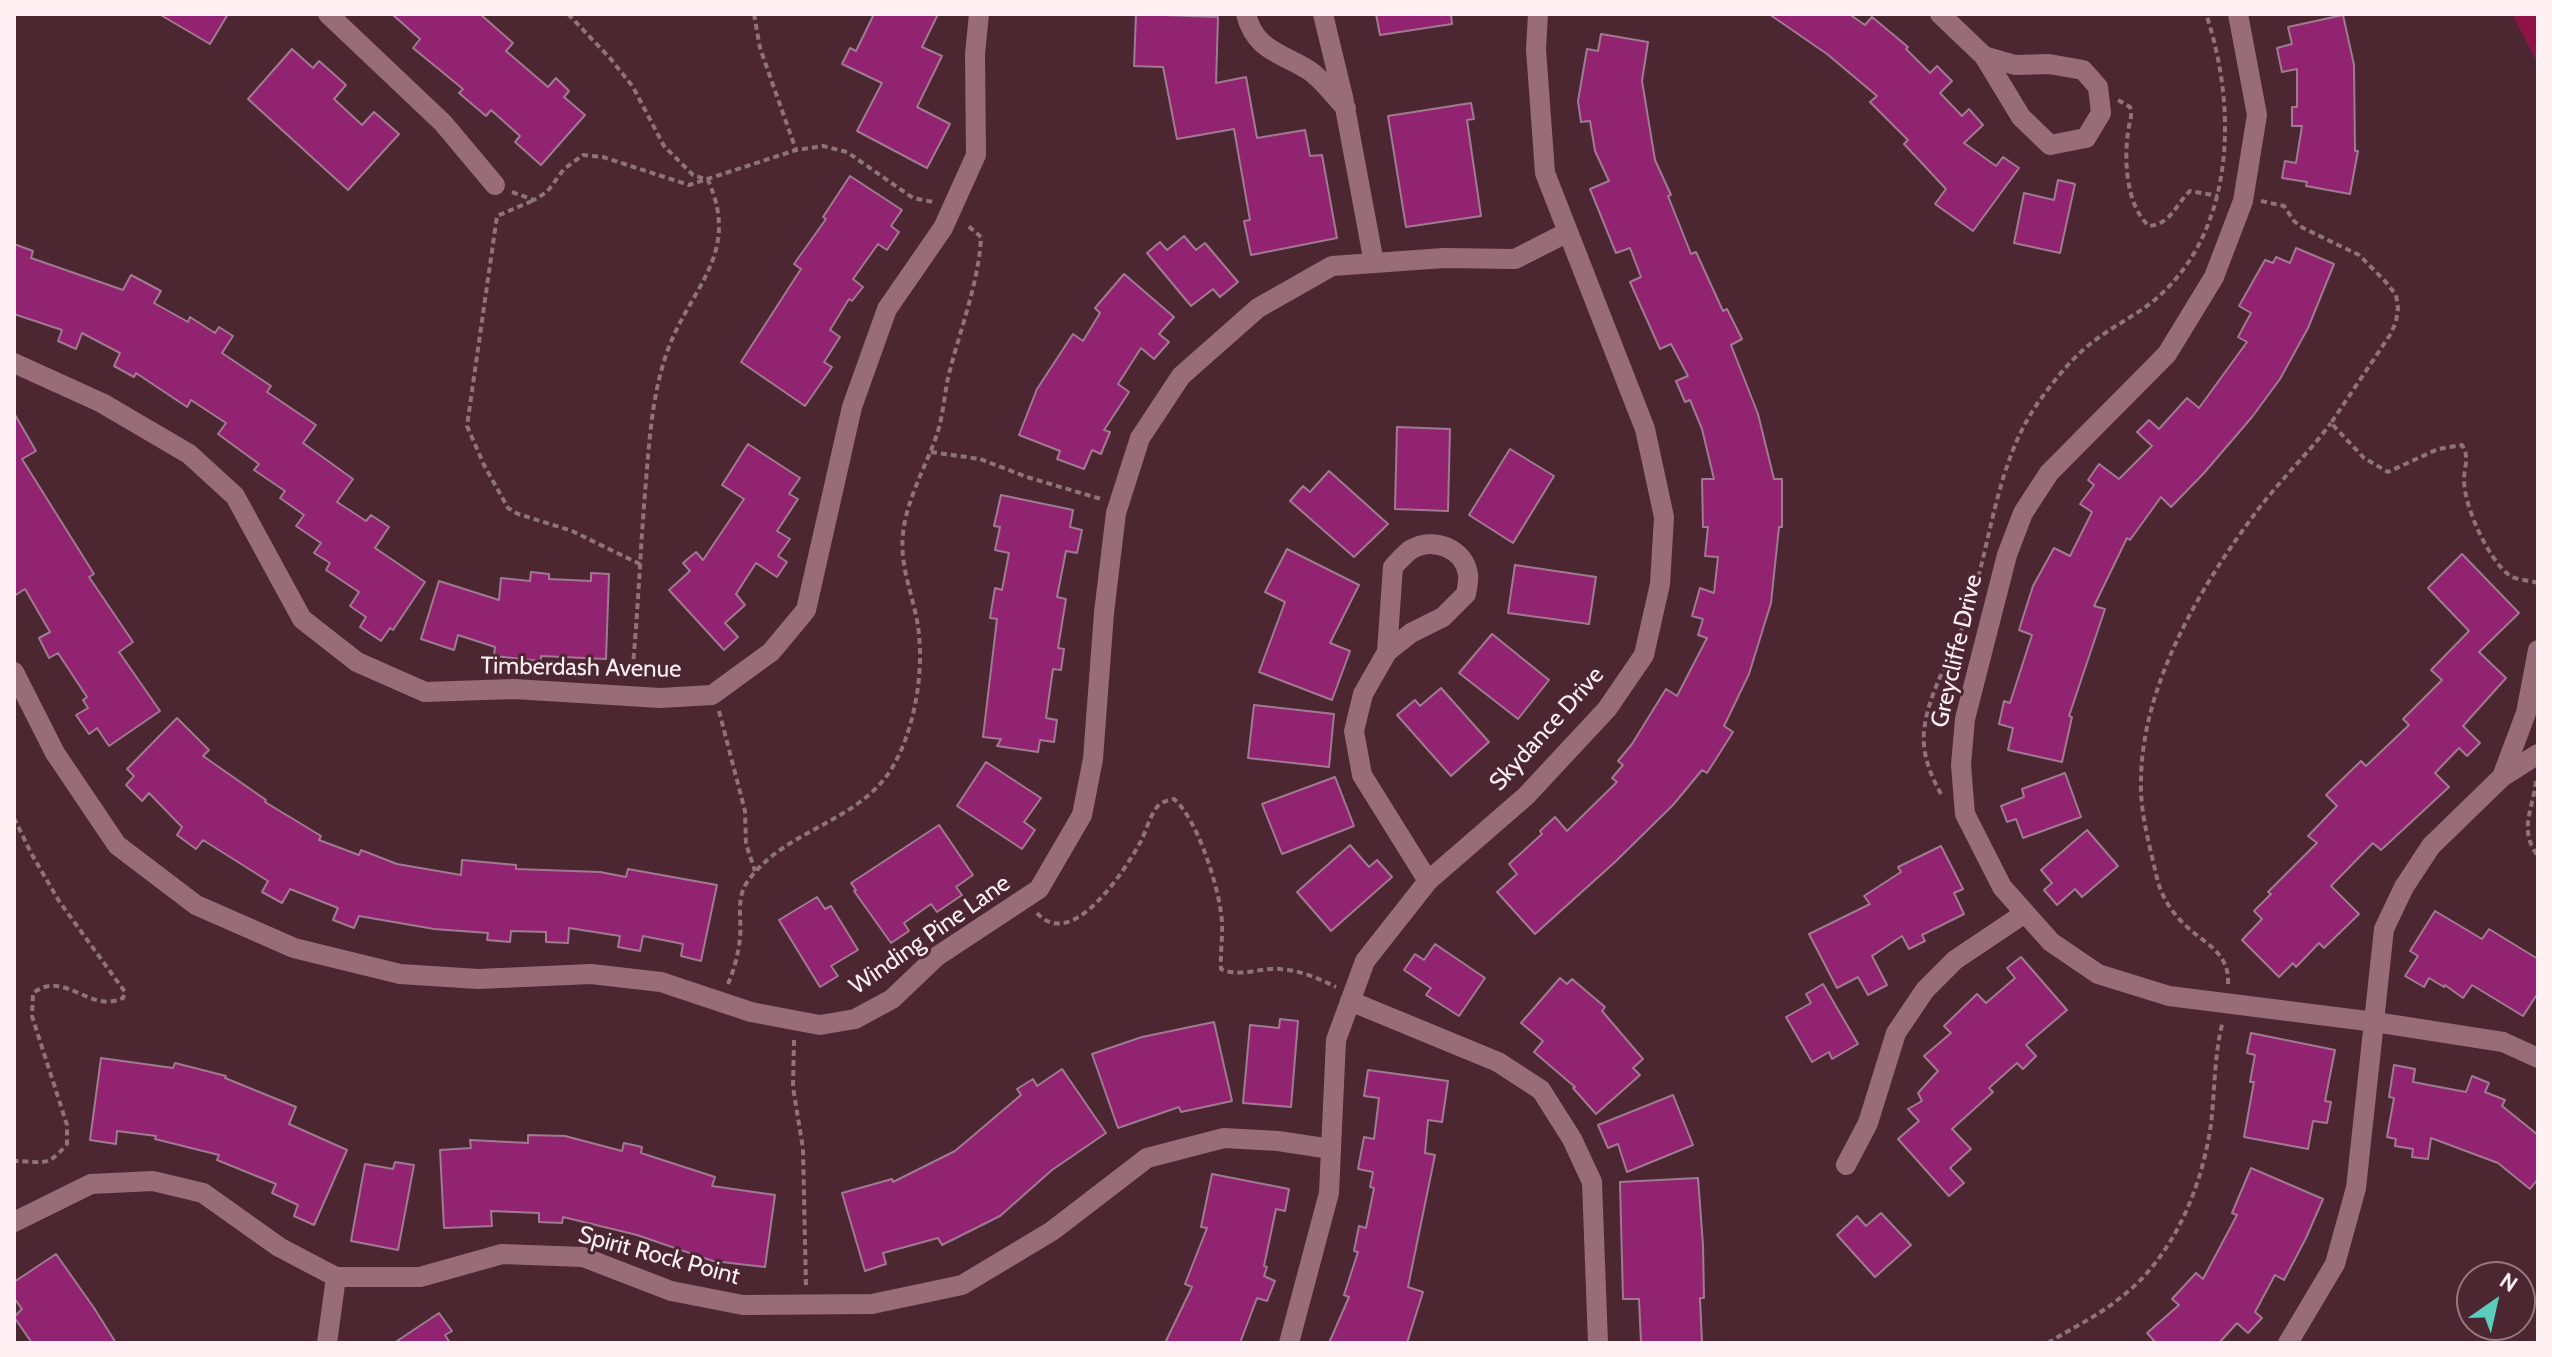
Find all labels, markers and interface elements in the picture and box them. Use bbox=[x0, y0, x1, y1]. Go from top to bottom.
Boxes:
street label: Greycliffe Drive bbox=[1925, 572, 1989, 730]
street label: Timberdash Avenue bbox=[480, 652, 682, 684]
street label: Skydance Drive bbox=[1484, 661, 1610, 797]
street label: Winding Pine Lane bbox=[844, 869, 1016, 1001]
street label: Spirit Rock Point bbox=[575, 1221, 743, 1291]
north arrow bbox=[2456, 1261, 2536, 1341]
text: N bbox=[2495, 1267, 2523, 1298]

